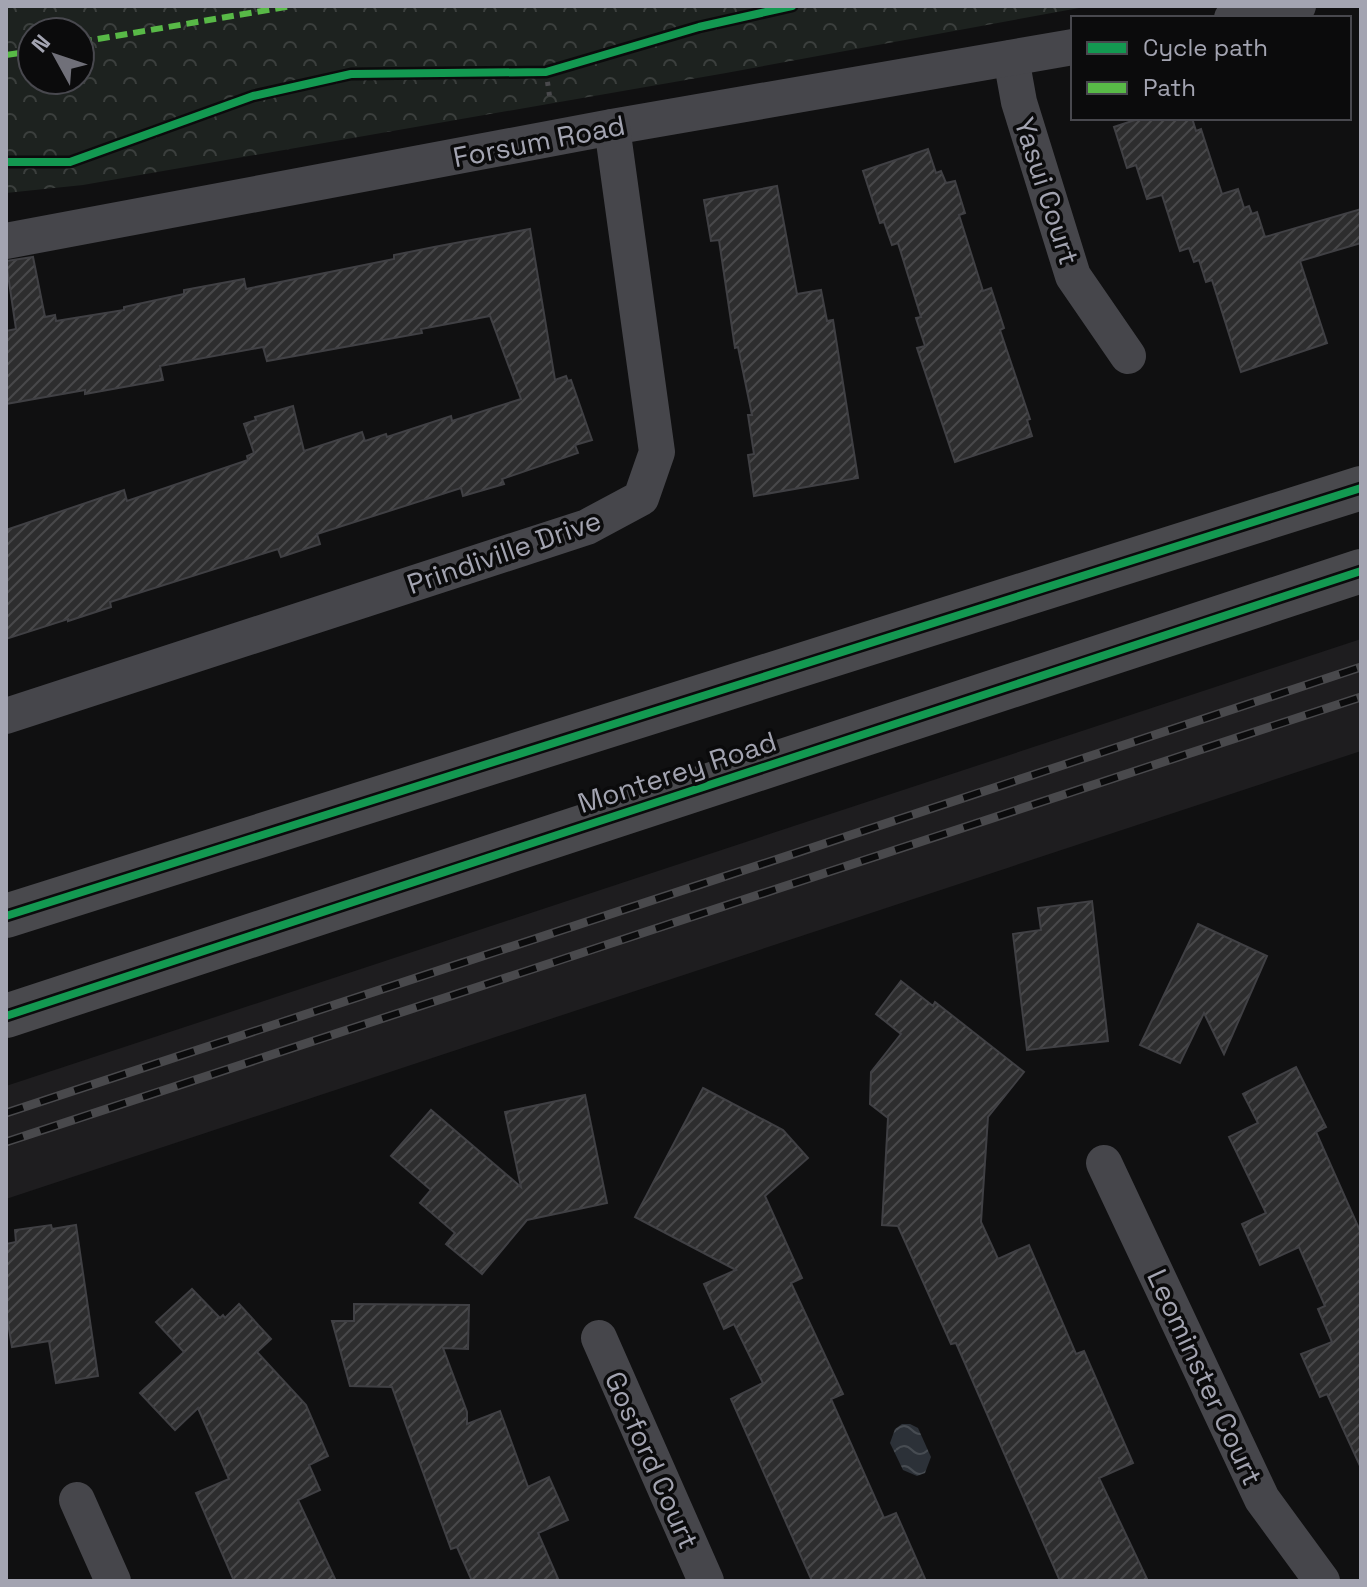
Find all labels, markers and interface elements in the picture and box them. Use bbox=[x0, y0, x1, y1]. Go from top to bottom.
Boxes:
north arrow bbox=[16, 16, 96, 96]
legend bbox=[1071, 16, 1351, 120]
text: N bbox=[25, 28, 56, 58]
text: Cycle path bbox=[1143, 32, 1268, 63]
text: Path bbox=[1143, 72, 1196, 103]
street label: Forsum Road bbox=[450, 107, 628, 175]
street label: Yasui Court bbox=[1006, 113, 1088, 269]
street label: Prindiville Drive bbox=[402, 502, 606, 602]
street label: Monterey Road bbox=[573, 723, 781, 821]
street label: Leominster Court bbox=[1139, 1263, 1271, 1491]
street label: Gosford Court bbox=[597, 1366, 707, 1554]

